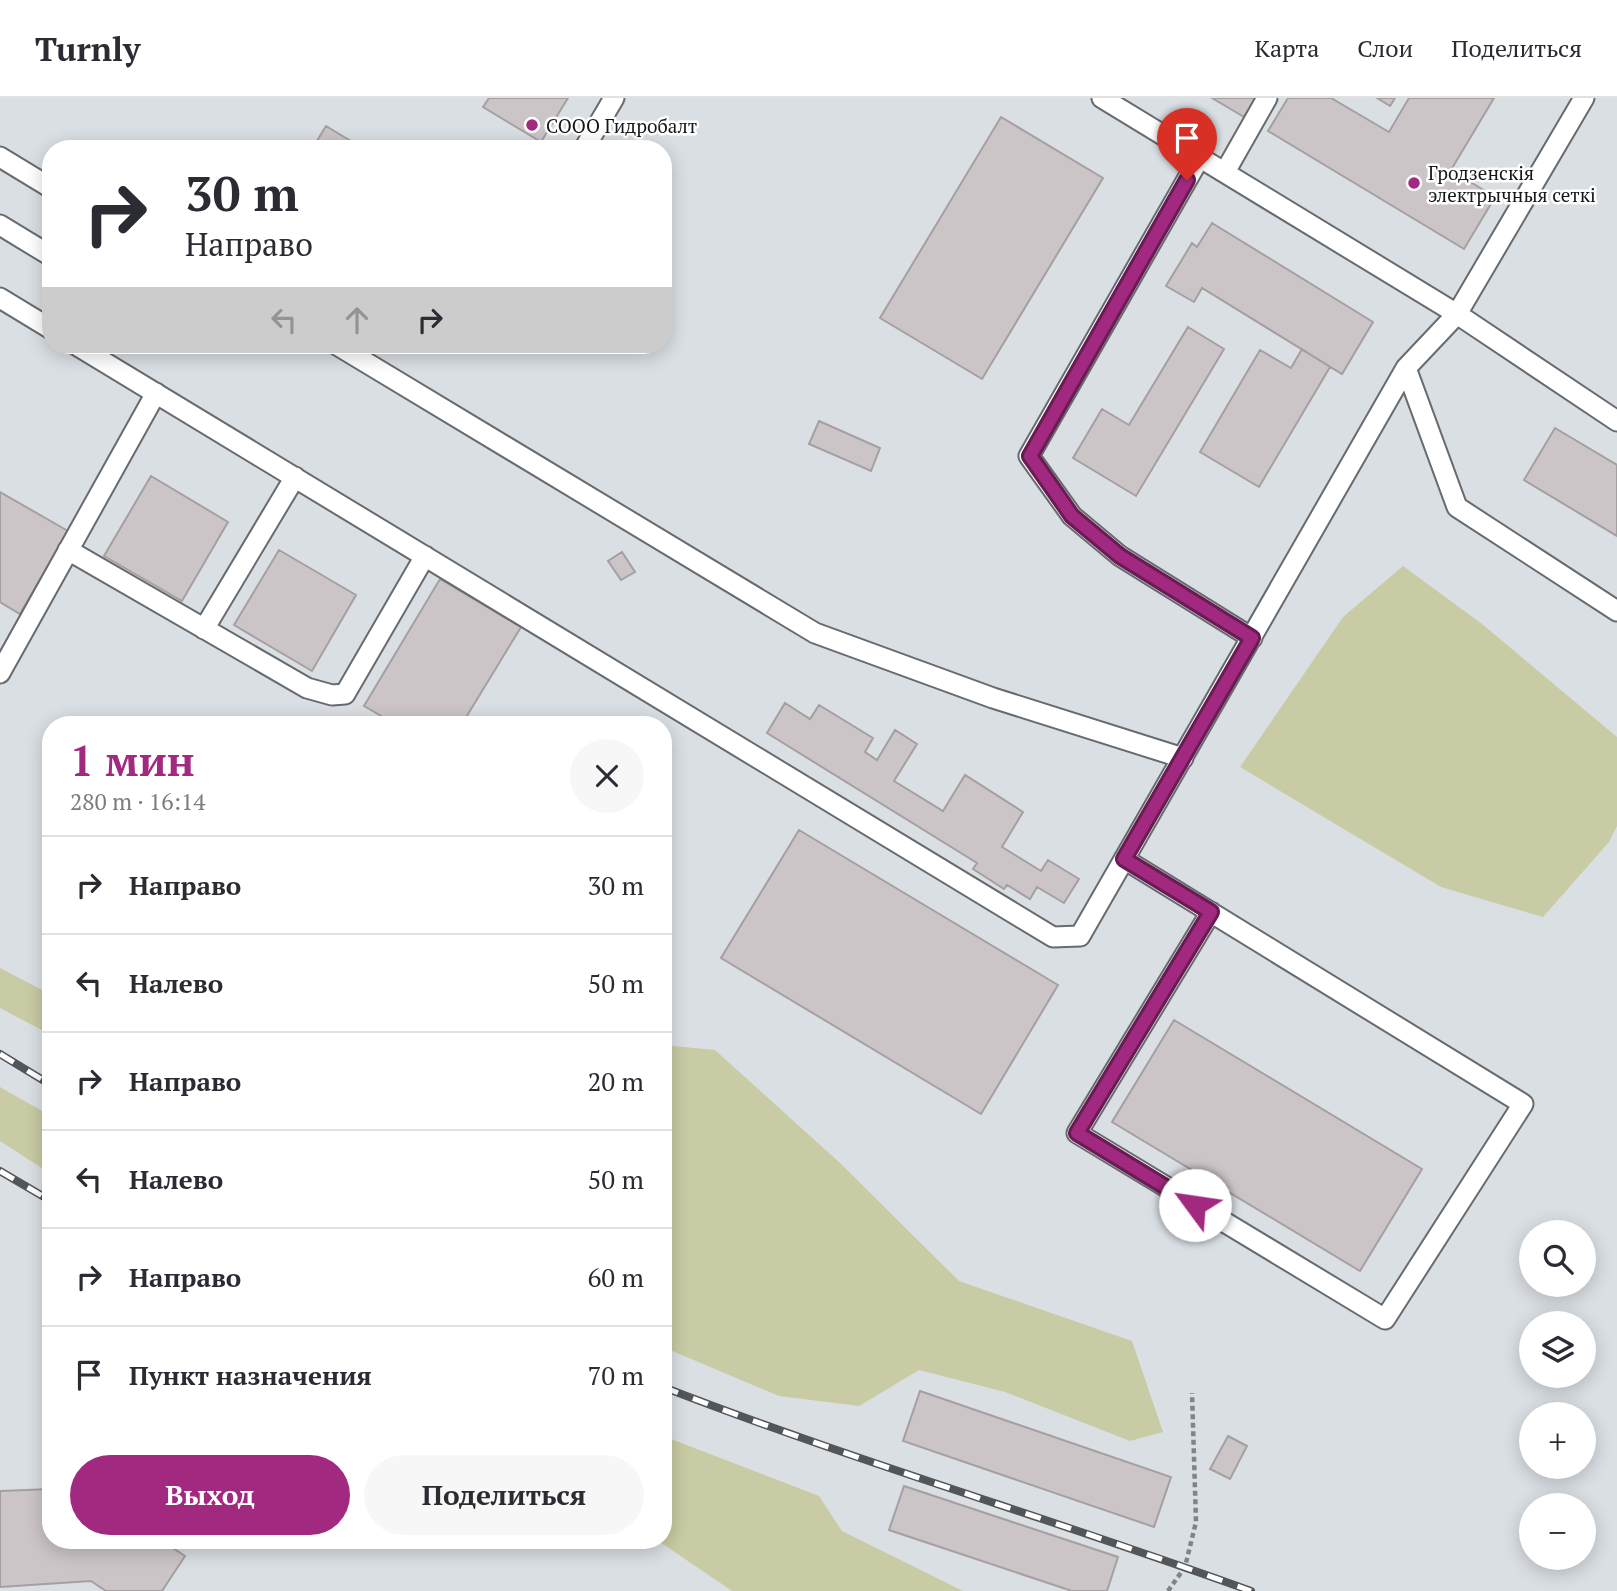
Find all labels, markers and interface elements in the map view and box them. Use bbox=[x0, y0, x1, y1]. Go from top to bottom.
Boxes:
text: Turnly bbox=[35, 27, 140, 70]
text: Карта bbox=[1254, 32, 1319, 64]
text: Слои bbox=[1357, 32, 1413, 64]
text: Поделиться bbox=[1451, 32, 1582, 64]
pin bbox=[1157, 108, 1217, 180]
place label: СООО Гидробалт bbox=[546, 113, 697, 138]
marker: СООО Гидробалт bbox=[524, 117, 540, 133]
icon: arrive bbox=[1168, 119, 1206, 157]
text: 30 m bbox=[185, 160, 299, 225]
place label: Гродзенскія электрычныя сеткі bbox=[1428, 160, 1596, 207]
icon: right bbox=[70, 168, 161, 259]
marker: Гродзенскія электрычныя сеткі bbox=[1406, 175, 1422, 191]
text: Направо bbox=[185, 223, 313, 265]
icon: left bbox=[265, 301, 303, 339]
icon: ahead bbox=[338, 301, 376, 339]
icon: right bbox=[411, 301, 449, 339]
text: 1 мин bbox=[70, 732, 195, 788]
button: close bbox=[570, 739, 644, 813]
text: 280 m · 16:14 bbox=[70, 786, 205, 817]
icon: right bbox=[70, 866, 108, 904]
text: Направо bbox=[129, 868, 241, 902]
text: 30 m bbox=[588, 868, 644, 902]
icon: left bbox=[70, 964, 108, 1002]
text: Налево bbox=[129, 966, 223, 1000]
text: 50 m bbox=[588, 966, 644, 1000]
icon: right bbox=[70, 1062, 108, 1100]
text: Направо bbox=[129, 1064, 241, 1098]
text: 20 m bbox=[588, 1064, 644, 1098]
icon: left bbox=[70, 1160, 108, 1198]
text: Налево bbox=[129, 1162, 223, 1196]
text: 50 m bbox=[588, 1162, 644, 1196]
position arrow bbox=[1158, 1168, 1232, 1242]
map controls bbox=[1519, 1220, 1596, 1570]
button: search bbox=[1519, 1220, 1596, 1297]
icon: right bbox=[70, 1258, 108, 1296]
text: Направо bbox=[129, 1260, 241, 1294]
text: 60 m bbox=[588, 1260, 644, 1294]
button: layers bbox=[1519, 1311, 1596, 1388]
icon: arrive bbox=[70, 1356, 108, 1394]
text: Пункт назначения bbox=[129, 1358, 372, 1392]
text: 70 m bbox=[588, 1358, 644, 1392]
button: + bbox=[1519, 1402, 1596, 1479]
button: Выход bbox=[70, 1455, 350, 1535]
button: Поделиться bbox=[364, 1455, 644, 1535]
button: − bbox=[1519, 1493, 1596, 1570]

